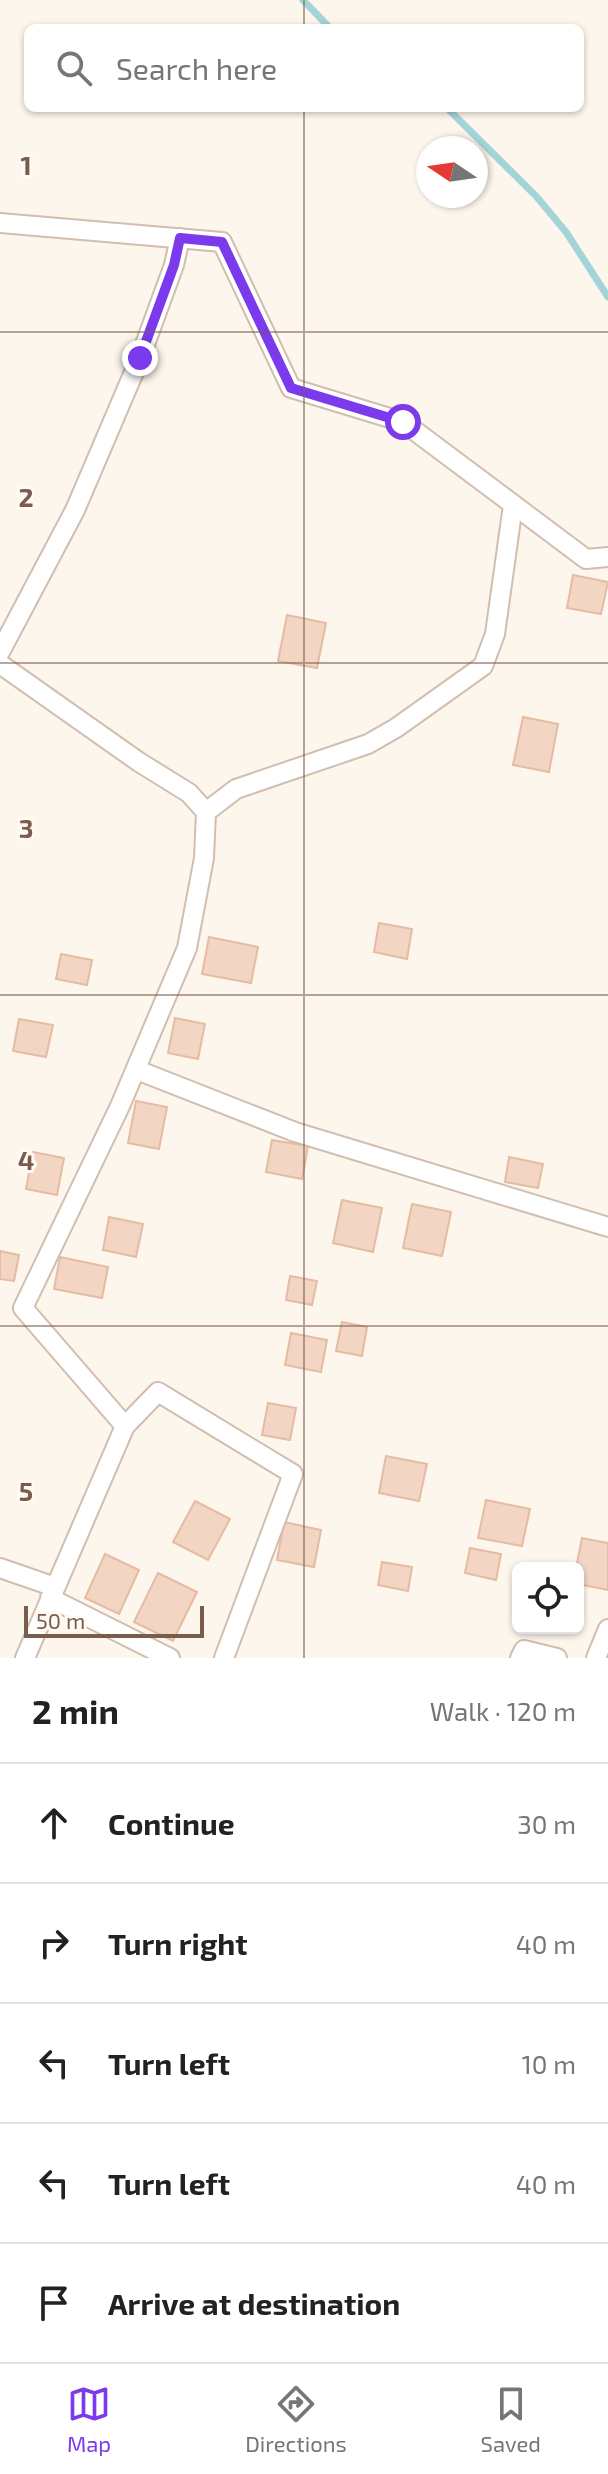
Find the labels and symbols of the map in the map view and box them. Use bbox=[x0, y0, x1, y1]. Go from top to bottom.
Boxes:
north arrow bbox=[416, 136, 488, 208]
text: 1 bbox=[20, 149, 32, 180]
route end bbox=[122, 340, 158, 376]
route start bbox=[385, 404, 421, 440]
text: 2 bbox=[18, 481, 34, 512]
text: 3 bbox=[19, 812, 33, 843]
text: 4 bbox=[18, 1144, 34, 1175]
text: 5 bbox=[19, 1475, 33, 1506]
scale bar bbox=[24, 1602, 204, 1638]

